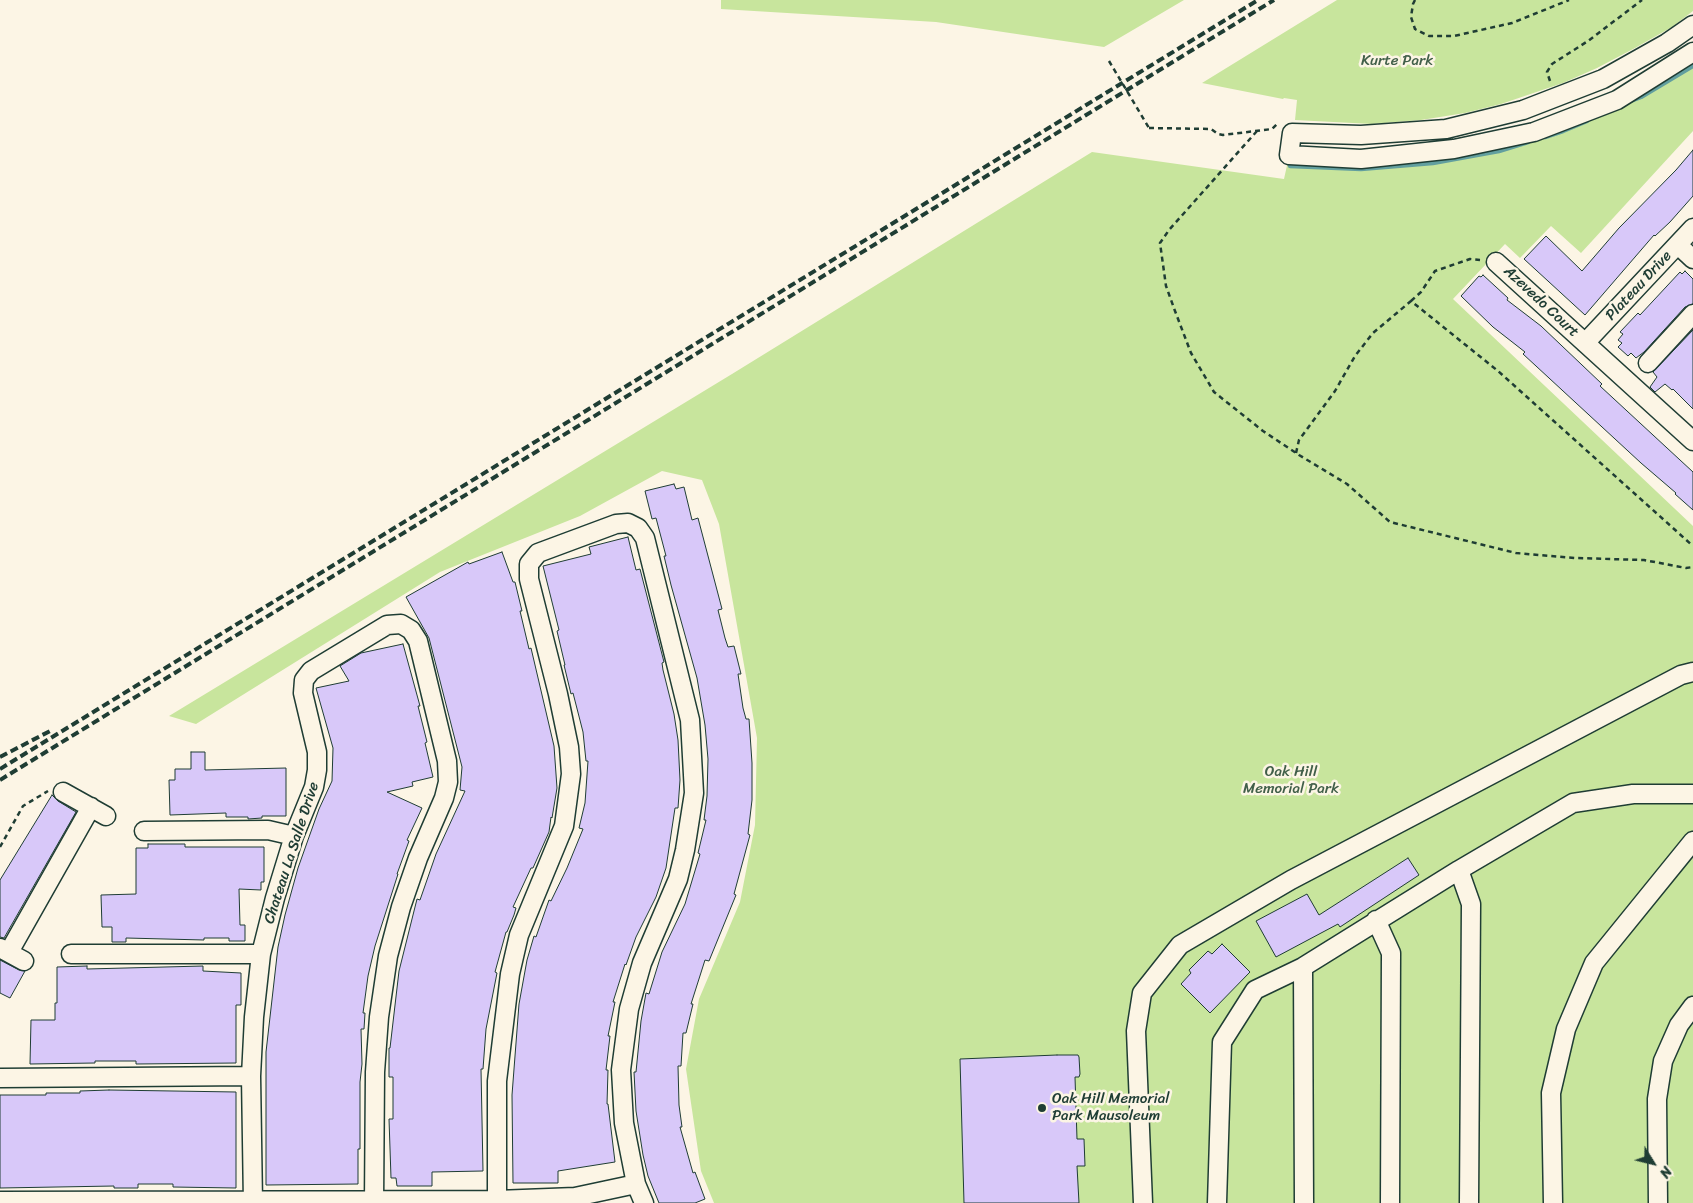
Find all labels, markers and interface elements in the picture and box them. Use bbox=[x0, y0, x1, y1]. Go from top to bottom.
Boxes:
park label: Kurte Park bbox=[1361, 52, 1433, 70]
street label: Plateau Drive bbox=[1602, 247, 1676, 325]
street label: Azevedo Court bbox=[1500, 263, 1582, 341]
park label: Oak Hill Memorial Park bbox=[1243, 763, 1339, 798]
street label: Chateau La Salle Drive bbox=[261, 780, 323, 926]
place label: Oak Hill Memorial Park Mausoleum bbox=[1052, 1090, 1170, 1125]
marker: Oak Hill Memorial Park Mausoleum bbox=[1036, 1102, 1048, 1114]
north arrow bbox=[1628, 1138, 1678, 1188]
text: N bbox=[1653, 1161, 1679, 1183]

